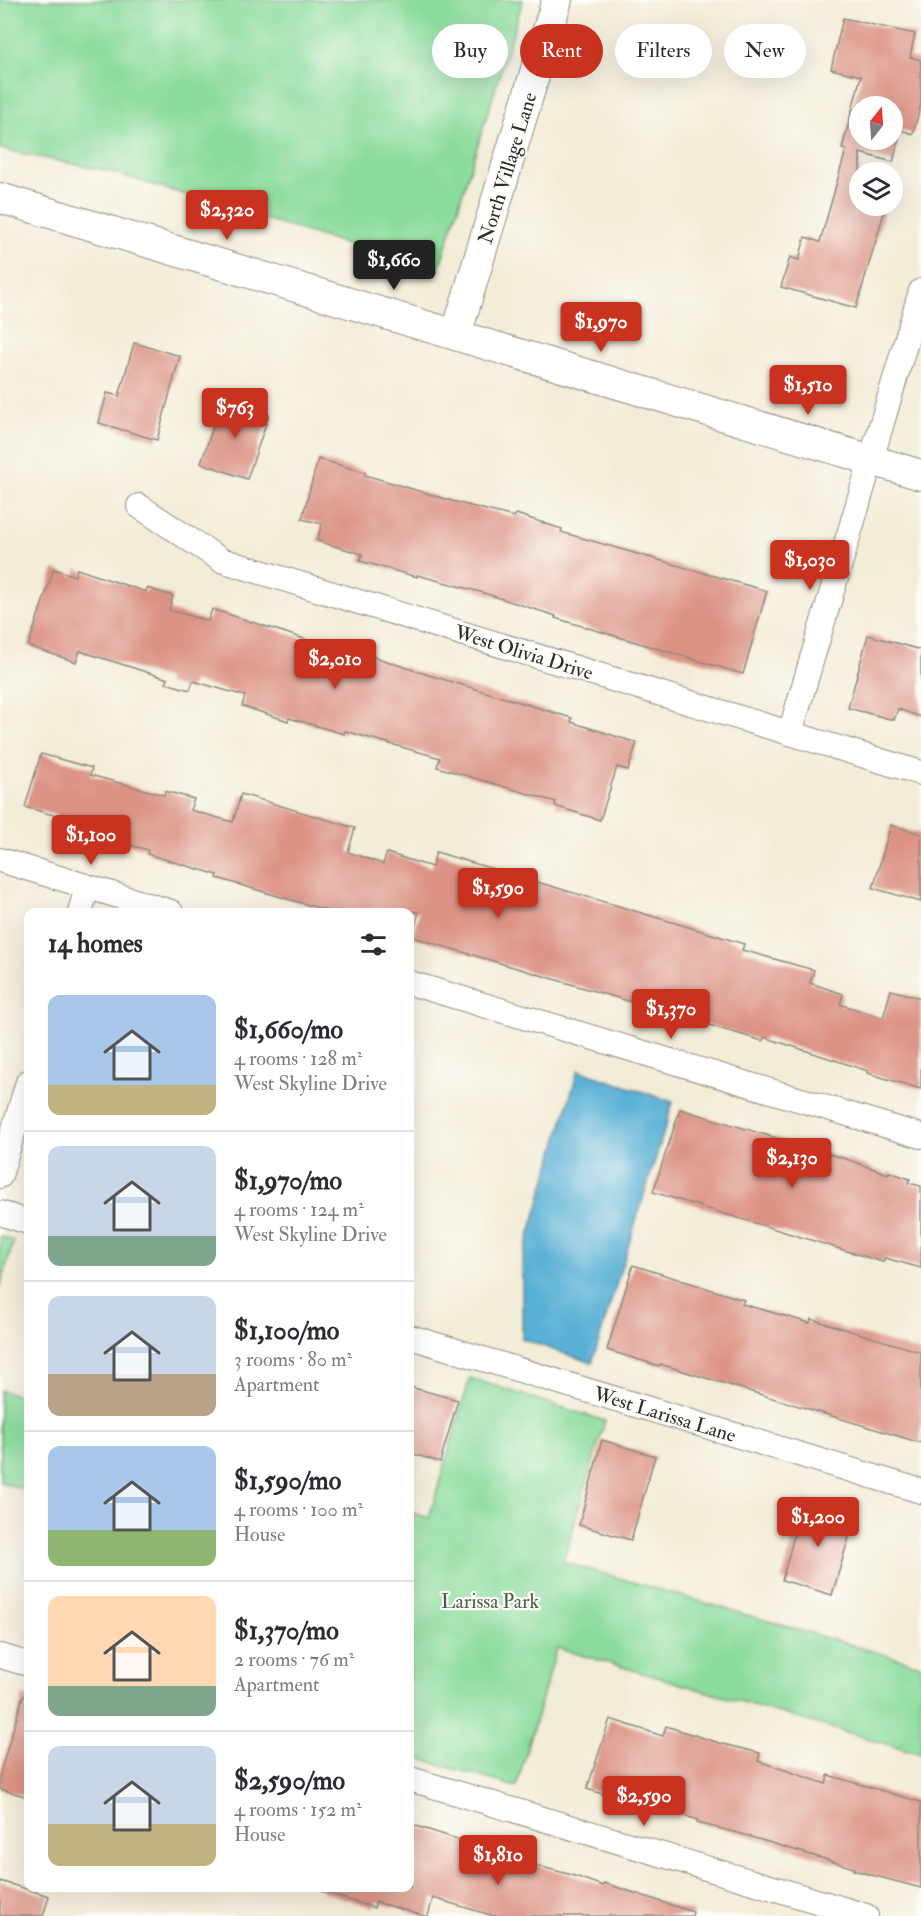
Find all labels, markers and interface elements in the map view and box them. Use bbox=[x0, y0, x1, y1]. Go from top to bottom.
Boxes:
chip: Buy bbox=[432, 24, 508, 78]
chip: Rent bbox=[520, 24, 603, 78]
chip: Filters bbox=[615, 24, 712, 78]
chip: New bbox=[724, 24, 806, 78]
street label: North Village Lane bbox=[473, 89, 542, 247]
north arrow bbox=[849, 96, 903, 150]
map controls bbox=[849, 96, 903, 216]
button: layers bbox=[849, 162, 903, 216]
pin: $2,320 bbox=[178, 190, 276, 241]
text: $2,320 bbox=[200, 197, 254, 222]
pin: $1,660 bbox=[345, 240, 443, 291]
text: $1,660 bbox=[367, 247, 421, 272]
pin: $1,970 bbox=[552, 302, 650, 353]
text: $1,970 bbox=[575, 309, 627, 334]
pin: $1,510 bbox=[759, 365, 857, 416]
text: $1,510 bbox=[784, 372, 832, 397]
pin: $763 bbox=[199, 388, 271, 439]
text: $763 bbox=[216, 395, 254, 420]
pin: $1,030 bbox=[761, 540, 859, 591]
text: $1,030 bbox=[784, 547, 836, 572]
street label: West Olivia Drive bbox=[451, 619, 596, 685]
pin: $2,010 bbox=[286, 639, 384, 690]
text: $2,010 bbox=[308, 646, 362, 671]
pin: $1,100 bbox=[42, 815, 140, 866]
text: $1,100 bbox=[66, 822, 116, 847]
pin: $1,590 bbox=[449, 868, 547, 919]
text: $1,590 bbox=[472, 875, 524, 900]
text: 14 homes bbox=[48, 928, 143, 960]
icon: filters bbox=[357, 928, 390, 961]
pin: $1,370 bbox=[622, 989, 720, 1040]
text: $1,370 bbox=[646, 996, 696, 1021]
text: $1,660/mo bbox=[234, 1014, 343, 1046]
icon: home bbox=[96, 1019, 168, 1091]
text: 4 rooms · 128 m² bbox=[234, 1046, 362, 1071]
text: West Skyline Drive bbox=[234, 1071, 387, 1096]
pin: $2,130 bbox=[743, 1138, 841, 1189]
text: $2,130 bbox=[766, 1145, 818, 1170]
text: $1,970/mo bbox=[234, 1165, 342, 1197]
icon: home bbox=[96, 1170, 168, 1242]
text: 4 rooms · 124 m² bbox=[234, 1197, 364, 1222]
text: West Skyline Drive bbox=[234, 1222, 387, 1247]
text: $1,100/mo bbox=[234, 1315, 339, 1347]
icon: home bbox=[96, 1320, 168, 1392]
text: 3 rooms · 80 m² bbox=[234, 1347, 352, 1372]
text: Apartment bbox=[234, 1372, 319, 1397]
street label: West Larissa Lane bbox=[590, 1381, 739, 1448]
text: $1,590/mo bbox=[234, 1465, 341, 1497]
icon: home bbox=[96, 1470, 168, 1542]
text: 4 rooms · 100 m² bbox=[234, 1497, 363, 1522]
pin: $1,200 bbox=[769, 1497, 867, 1548]
text: $1,200 bbox=[791, 1504, 845, 1529]
text: House bbox=[234, 1522, 285, 1547]
park label: Larissa Park bbox=[441, 1589, 539, 1614]
text: $1,370/mo bbox=[234, 1615, 339, 1647]
icon: home bbox=[96, 1620, 168, 1692]
text: 2 rooms · 76 m² bbox=[234, 1647, 354, 1672]
text: Apartment bbox=[234, 1672, 319, 1697]
text: $2,590/mo bbox=[234, 1765, 345, 1797]
icon: home bbox=[96, 1770, 168, 1842]
pin: $2,590 bbox=[595, 1776, 693, 1827]
text: $2,590 bbox=[616, 1783, 672, 1808]
text: 4 rooms · 152 m² bbox=[234, 1797, 362, 1822]
text: House bbox=[234, 1822, 285, 1847]
pin: $1,810 bbox=[449, 1835, 547, 1886]
text: $1,810 bbox=[473, 1842, 523, 1867]

